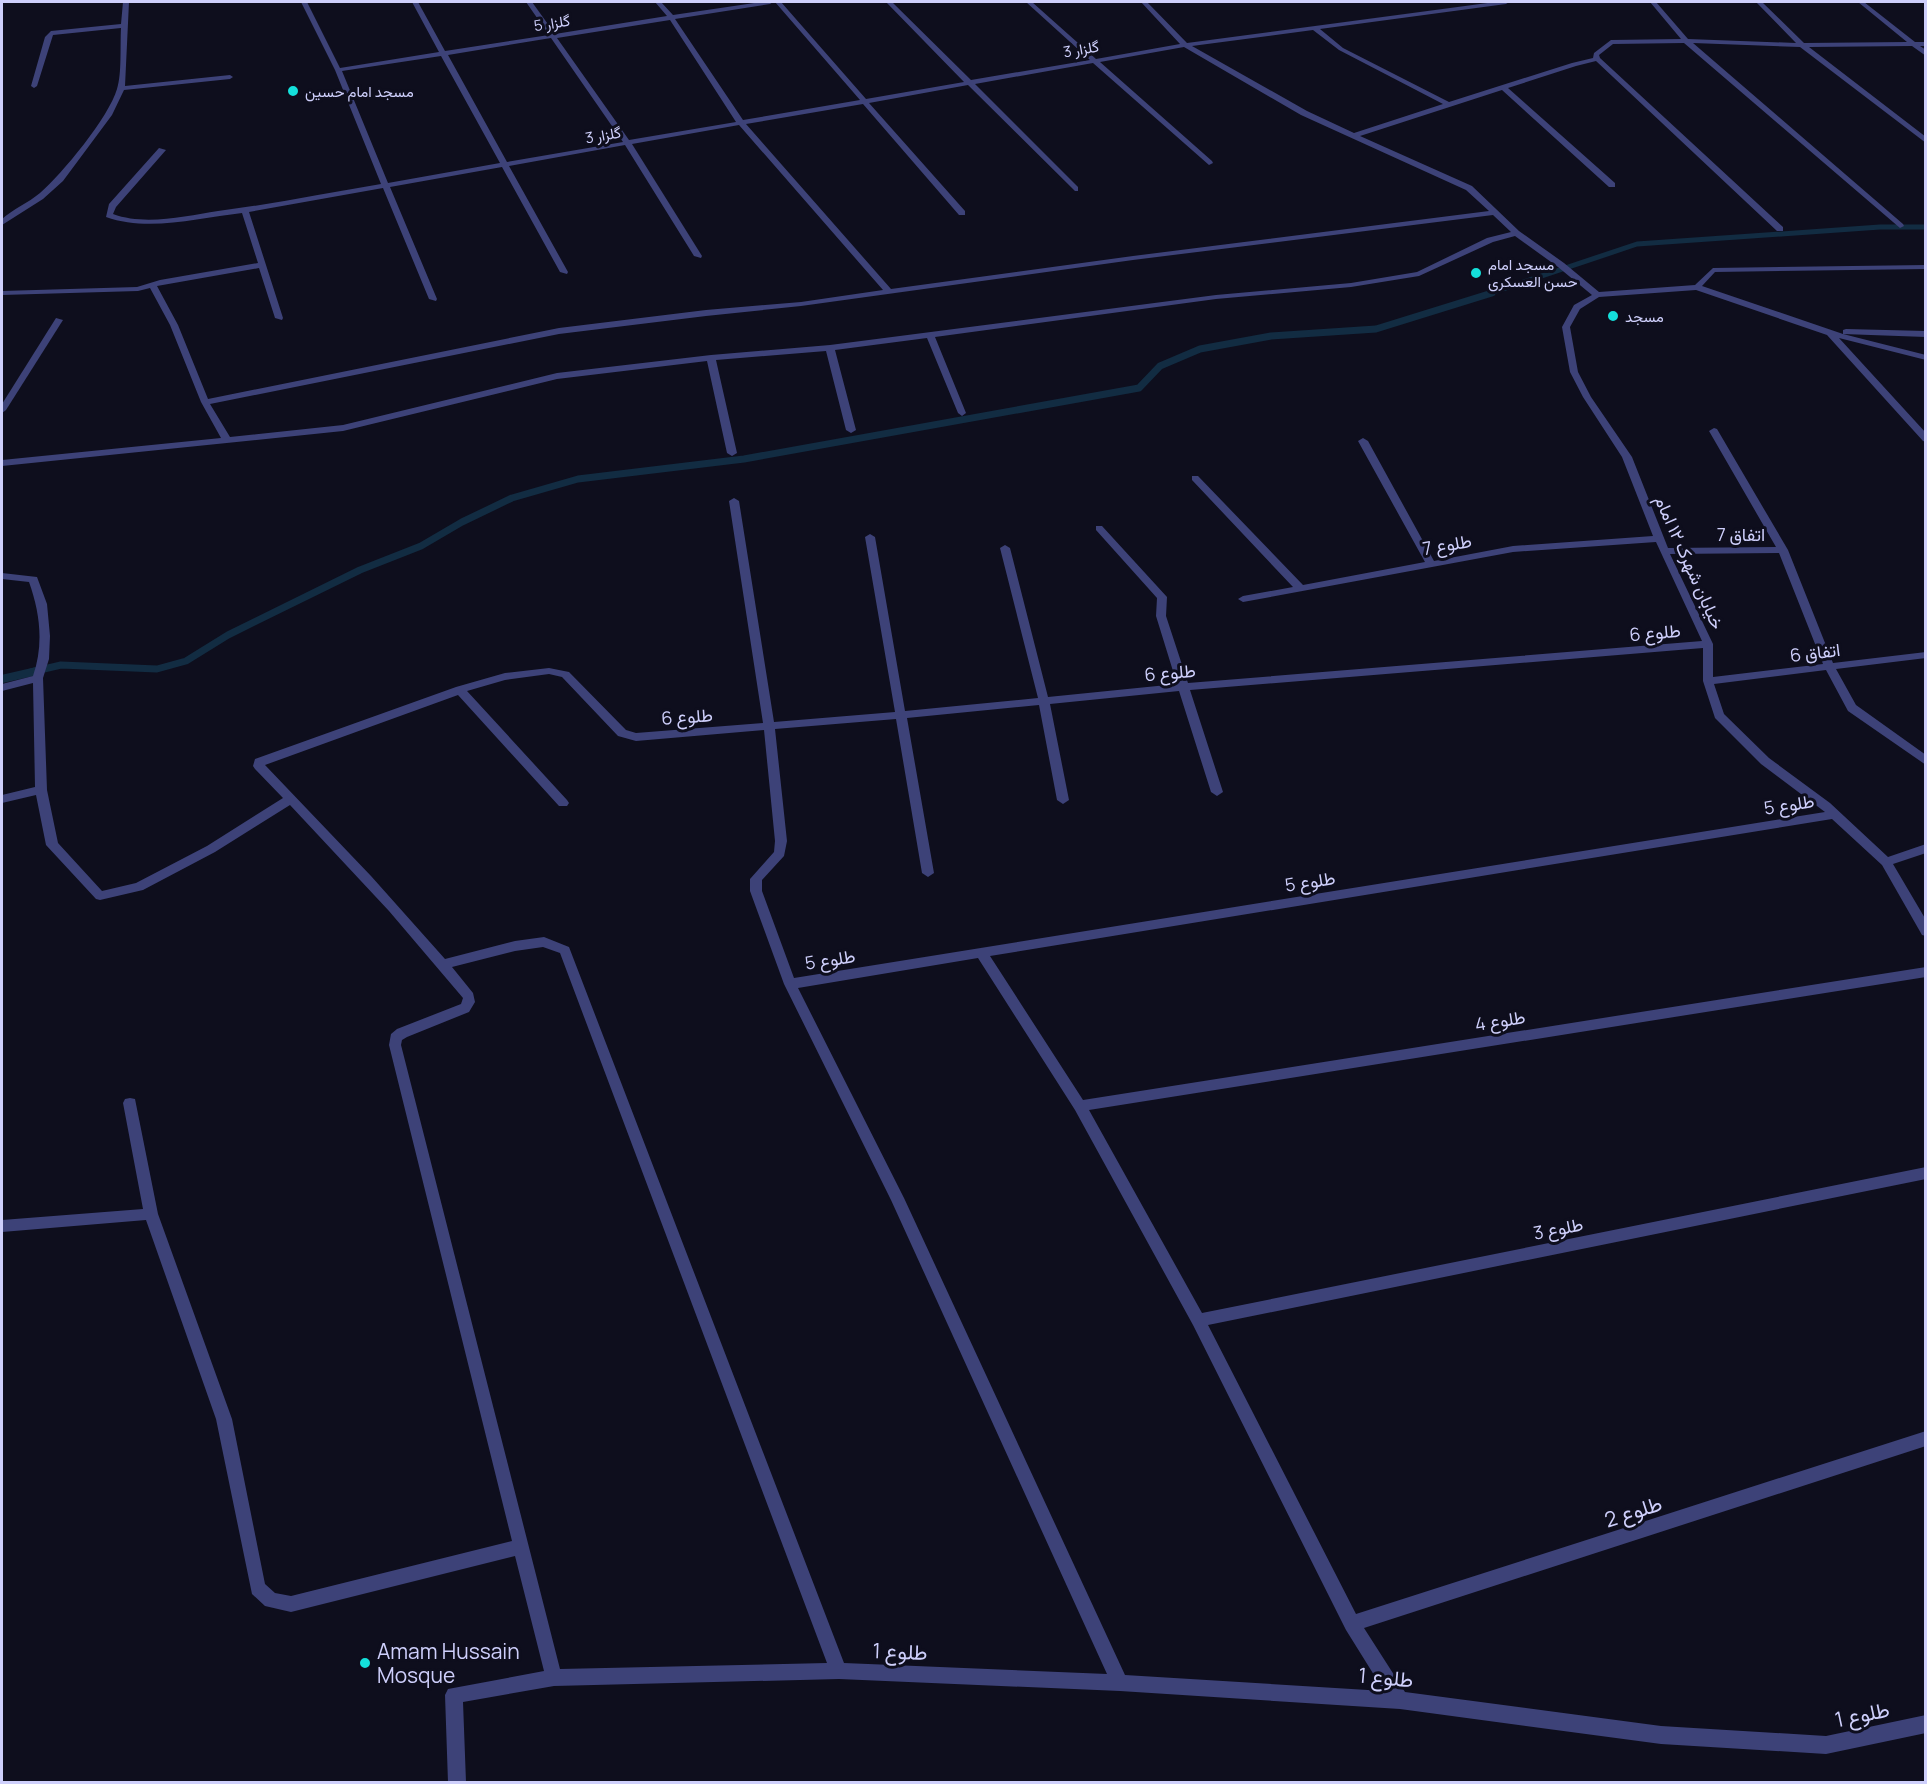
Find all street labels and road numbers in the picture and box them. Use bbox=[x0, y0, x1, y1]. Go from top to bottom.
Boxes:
street label: گلزار 5 bbox=[532, 10, 572, 36]
street label: گلزار 3 bbox=[1061, 35, 1101, 62]
street label: گلزار 3 bbox=[583, 121, 623, 148]
street label: خیابان شهرک ۱۲ امام bbox=[1649, 491, 1730, 633]
street label: اتفاق 7 bbox=[1717, 522, 1765, 546]
street label: طلوع 7 bbox=[1421, 528, 1474, 561]
street label: طلوع 6 bbox=[1628, 618, 1682, 647]
street label: اتفاق 6 bbox=[1788, 637, 1842, 667]
street label: طلوع 6 bbox=[1143, 658, 1197, 687]
street label: طلوع 6 bbox=[661, 702, 714, 731]
street label: طلوع 5 bbox=[1762, 788, 1816, 821]
street label: طلوع 5 bbox=[1283, 865, 1337, 898]
street label: طلوع 5 bbox=[803, 943, 857, 976]
street label: طلوع 4 bbox=[1473, 1004, 1527, 1037]
street label: طلوع 3 bbox=[1531, 1211, 1585, 1246]
street label: طلوع 2 bbox=[1601, 1489, 1666, 1534]
street label: طلوع 1 bbox=[872, 1636, 928, 1667]
street label: طلوع 1 bbox=[1357, 1661, 1415, 1694]
street label: طلوع 1 bbox=[1832, 1695, 1892, 1734]

